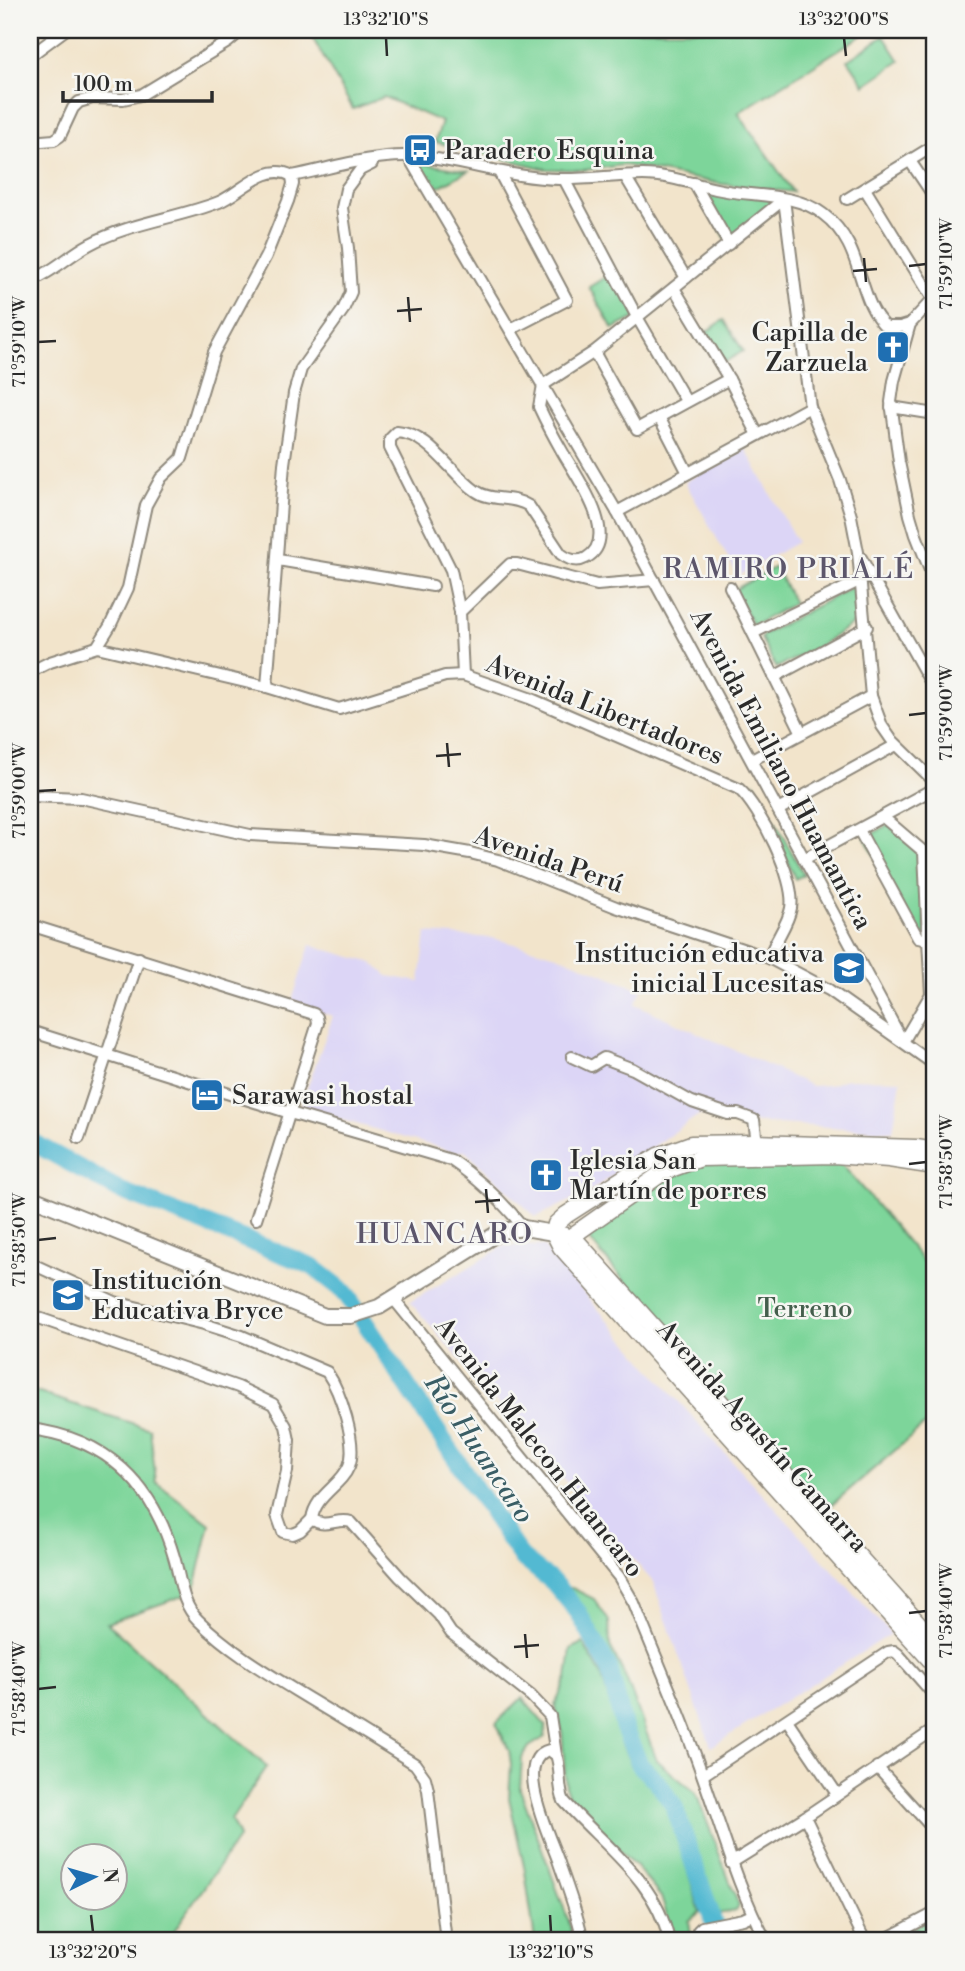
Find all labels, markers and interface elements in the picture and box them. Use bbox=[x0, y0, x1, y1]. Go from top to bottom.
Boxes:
text: 13°32'10"S bbox=[343, 8, 429, 31]
text: 13°32'00"S bbox=[799, 8, 889, 31]
scale bar bbox=[63, 60, 212, 104]
text: 100 m bbox=[74, 72, 133, 98]
bus stop icon: Paradero Esquina bbox=[401, 131, 439, 169]
place label: Paradero Esquina bbox=[444, 135, 655, 167]
text: 71°59'10"W bbox=[935, 218, 958, 310]
text: 71°59'10"W bbox=[8, 296, 31, 388]
place label: Capilla de Zarzuela bbox=[752, 317, 869, 379]
church icon: Capilla de Zarzuela bbox=[874, 328, 912, 366]
district label: RAMIRO PRIALÉ bbox=[663, 550, 915, 587]
street label: Avenida Emiliano Huamantica bbox=[682, 603, 880, 936]
street label: Avenida Libertadores bbox=[480, 647, 728, 772]
text: 71°59'00"W bbox=[935, 664, 958, 761]
text: 71°59'00"W bbox=[8, 742, 31, 839]
street label: Avenida Perú bbox=[469, 819, 628, 900]
place label: Institución educativa inicial Lucesitas bbox=[576, 938, 825, 1000]
school or university icon: Institución educativa inicial Lucesitas bbox=[830, 949, 868, 987]
hotel icon: Sarawasi hostal bbox=[188, 1076, 226, 1114]
place label: Sarawasi hostal bbox=[232, 1080, 413, 1112]
text: 71°58'50"W bbox=[935, 1114, 958, 1209]
place label: Iglesia San Martín de porres bbox=[570, 1145, 767, 1207]
church icon: Iglesia San Martín de porres bbox=[527, 1156, 565, 1194]
text: 71°58'50"W bbox=[8, 1192, 31, 1287]
district label: HUANCARO bbox=[356, 1217, 534, 1252]
place label: Institución Educativa Bryce bbox=[92, 1265, 284, 1327]
school or university icon: Institución Educativa Bryce bbox=[49, 1276, 87, 1314]
park label: Terreno bbox=[757, 1293, 853, 1325]
street label: Avenida Malecon Huancaro bbox=[427, 1310, 651, 1584]
street label: Avenida Agustín Gamarra bbox=[649, 1313, 875, 1560]
water label: Río Huancaro bbox=[415, 1367, 542, 1530]
text: 71°58'40"W bbox=[935, 1563, 958, 1659]
text: 71°58'40"W bbox=[8, 1641, 31, 1737]
north arrow bbox=[60, 1842, 130, 1912]
text: N bbox=[97, 1867, 123, 1884]
text: 13°32'20"S bbox=[49, 1941, 137, 1964]
text: 13°32'10"S bbox=[508, 1941, 594, 1964]

